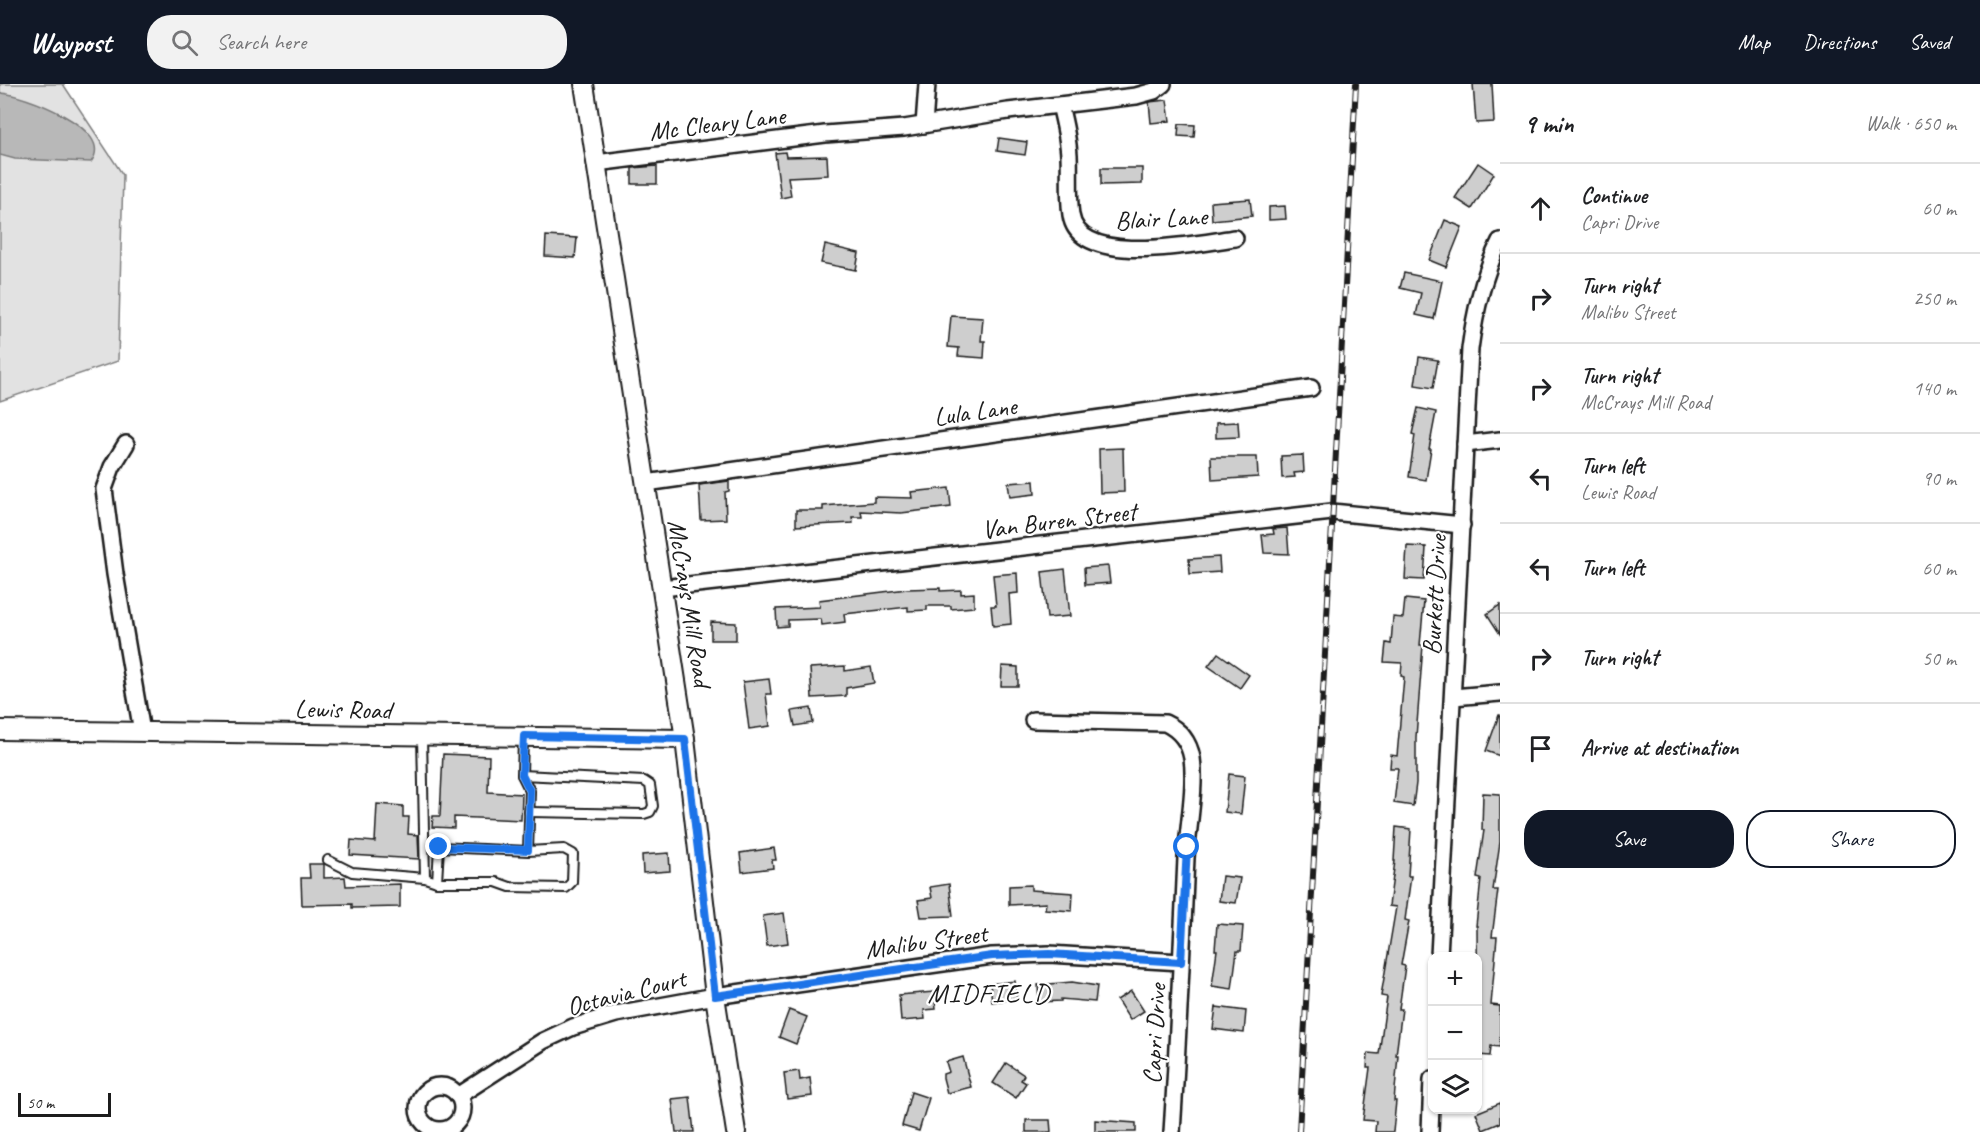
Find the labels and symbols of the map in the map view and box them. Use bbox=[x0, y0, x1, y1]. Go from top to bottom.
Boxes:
street label: Mc Cleary Lane bbox=[647, 98, 789, 148]
street label: Blair Lane bbox=[1114, 199, 1210, 237]
street label: Lula Lane bbox=[932, 389, 1021, 434]
street label: Van Buren Street bbox=[980, 494, 1141, 546]
street label: McCrays Mill Road bbox=[660, 517, 720, 693]
street label: Burkett Drive bbox=[1415, 532, 1454, 656]
street label: Lewis Road bbox=[294, 692, 395, 727]
route end bbox=[425, 833, 451, 859]
route start bbox=[1173, 833, 1199, 859]
street label: Malibu Street bbox=[863, 916, 991, 966]
street label: Octavia Court bbox=[563, 961, 691, 1023]
district label: MIDFIELD bbox=[927, 976, 1051, 1010]
street label: Capri Drive bbox=[1135, 981, 1174, 1085]
scale bar bbox=[18, 1090, 111, 1118]

